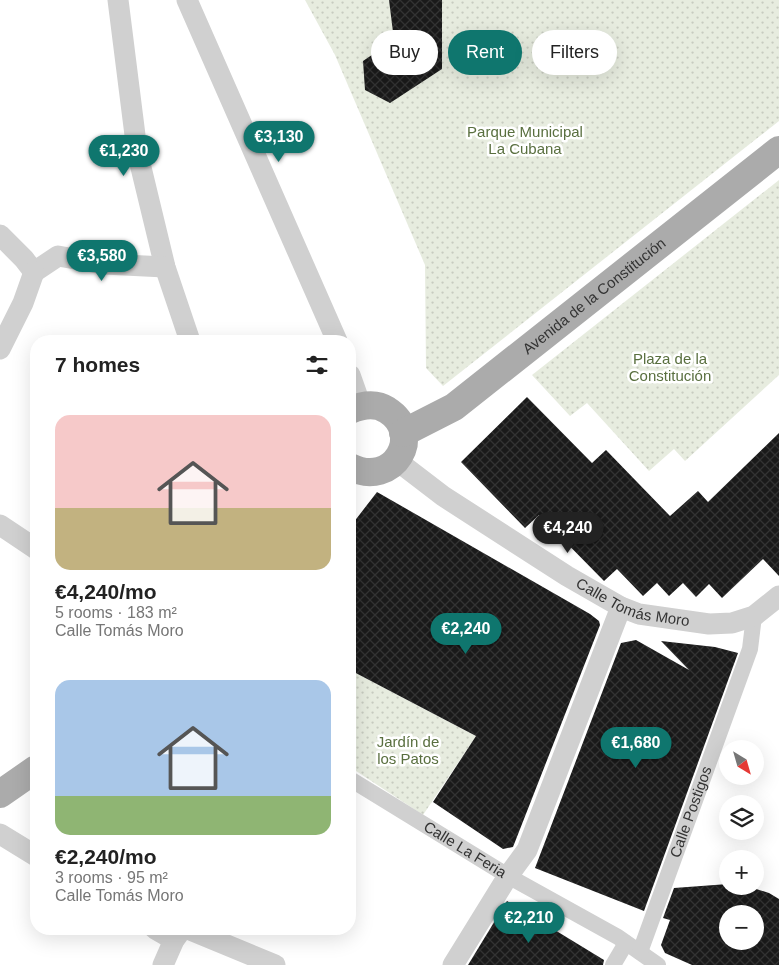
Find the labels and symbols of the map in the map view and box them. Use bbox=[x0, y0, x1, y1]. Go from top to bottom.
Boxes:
pin: €3,130 bbox=[238, 120, 320, 163]
park label: Parque Municipal La Cubana bbox=[467, 123, 583, 157]
pin: €1,230 bbox=[83, 134, 165, 177]
street label: Avenida de la Constitución bbox=[519, 234, 669, 357]
pin: €3,580 bbox=[61, 240, 143, 282]
park label: Plaza de la Constitución bbox=[629, 350, 711, 384]
pin: €4,240 bbox=[527, 512, 609, 554]
street label: Calle Tomás Moro bbox=[573, 574, 691, 629]
pin: €2,240 bbox=[425, 612, 507, 655]
pin: €1,680 bbox=[595, 726, 677, 769]
park label: Jardín de los Patos bbox=[377, 733, 439, 767]
north arrow bbox=[719, 740, 764, 785]
street label: Calle Postigos bbox=[666, 764, 715, 860]
street label: Calle La Feria bbox=[421, 818, 510, 881]
pin: €2,210 bbox=[488, 902, 570, 944]

